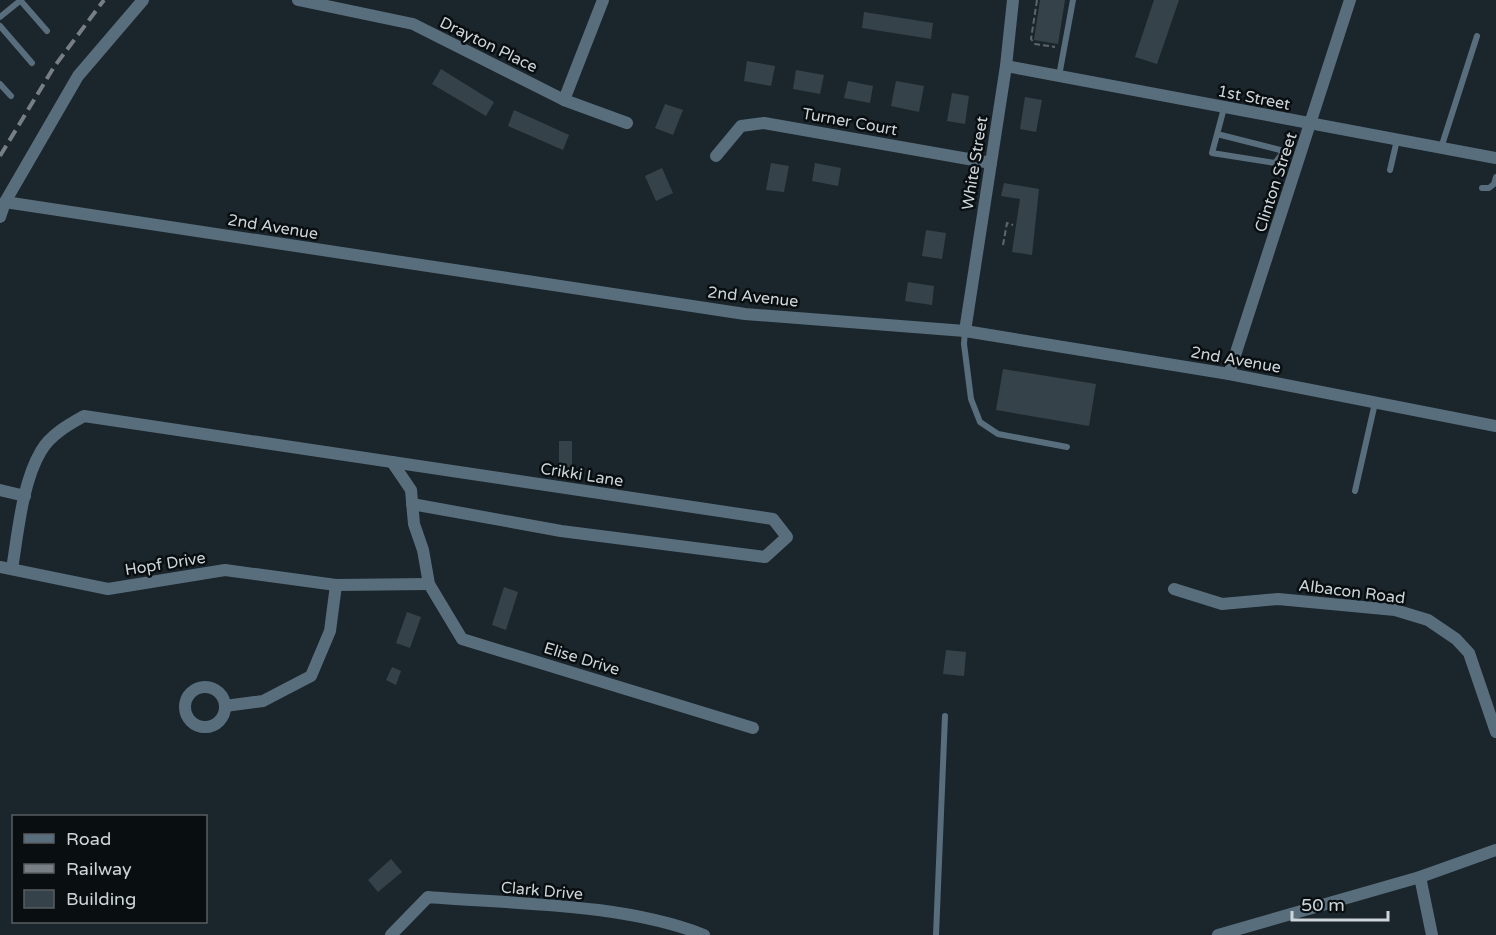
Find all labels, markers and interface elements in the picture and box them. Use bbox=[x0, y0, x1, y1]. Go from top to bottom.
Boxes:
street label: Drayton Place bbox=[436, 13, 541, 77]
street label: 1st Street bbox=[1216, 81, 1292, 115]
street label: Turner Court bbox=[801, 104, 899, 140]
street label: White Street bbox=[958, 115, 992, 212]
street label: Clinton Street bbox=[1250, 130, 1302, 235]
street label: 2nd Avenue bbox=[226, 210, 320, 244]
street label: 2nd Avenue bbox=[706, 282, 799, 312]
street label: 2nd Avenue bbox=[1189, 342, 1283, 378]
street label: Crikki Lane bbox=[539, 459, 625, 491]
street label: Hopf Drive bbox=[123, 548, 207, 580]
street label: Albacon Road bbox=[1297, 576, 1406, 608]
street label: Elise Drive bbox=[541, 638, 622, 680]
legend bbox=[12, 815, 207, 923]
text: Road bbox=[66, 828, 111, 850]
text: Railway bbox=[66, 858, 132, 880]
street label: Clark Drive bbox=[500, 877, 584, 905]
scale bar bbox=[1292, 884, 1388, 922]
text: Building bbox=[66, 888, 136, 910]
text: 50 m bbox=[1301, 894, 1345, 916]

